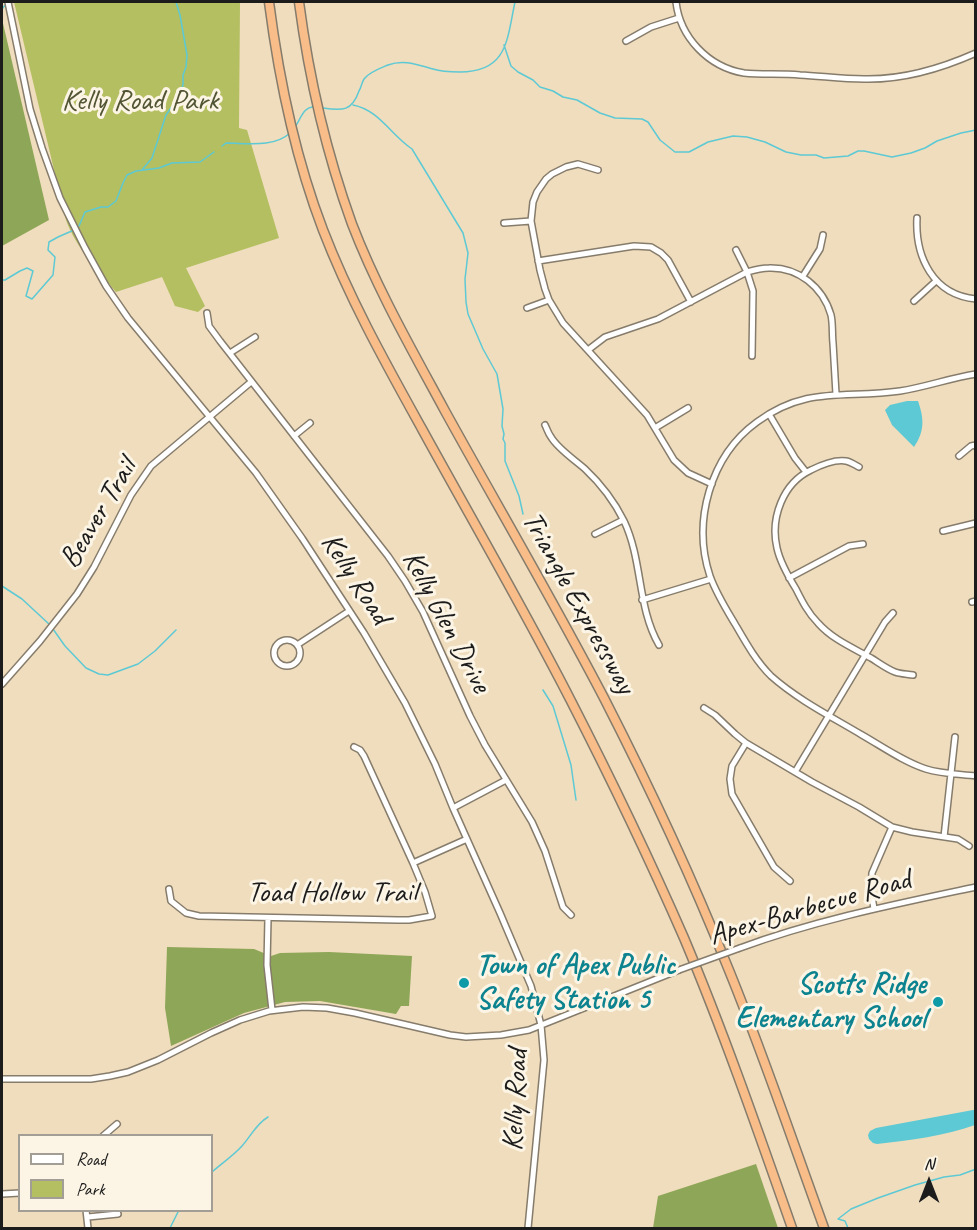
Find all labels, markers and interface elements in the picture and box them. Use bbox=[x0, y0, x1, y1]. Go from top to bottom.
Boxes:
park label: Kelly Road Park bbox=[62, 83, 218, 119]
street label: Beaver Trail bbox=[52, 453, 146, 575]
street label: Triangle Expressway bbox=[513, 506, 643, 700]
street label: Kelly Road bbox=[312, 527, 398, 631]
street label: Kelly Glen Drive bbox=[394, 545, 498, 699]
street label: Apex-Barbecue Road bbox=[705, 862, 915, 954]
street label: Toad Hollow Trail bbox=[247, 875, 417, 911]
place label: Town of Apex Public Safety Station 5 bbox=[476, 948, 675, 1018]
place label: Scotts Ridge Elementary School bbox=[736, 967, 926, 1038]
marker: Town of Apex Public Safety Station 5 bbox=[457, 976, 471, 990]
marker: Scotts Ridge Elementary School bbox=[931, 995, 945, 1009]
street label: Kelly Road bbox=[495, 1048, 537, 1152]
legend bbox=[18, 1134, 213, 1212]
text: Road bbox=[76, 1148, 106, 1170]
north arrow bbox=[899, 1152, 959, 1212]
text: N bbox=[924, 1154, 934, 1174]
text: Park bbox=[76, 1178, 105, 1200]

